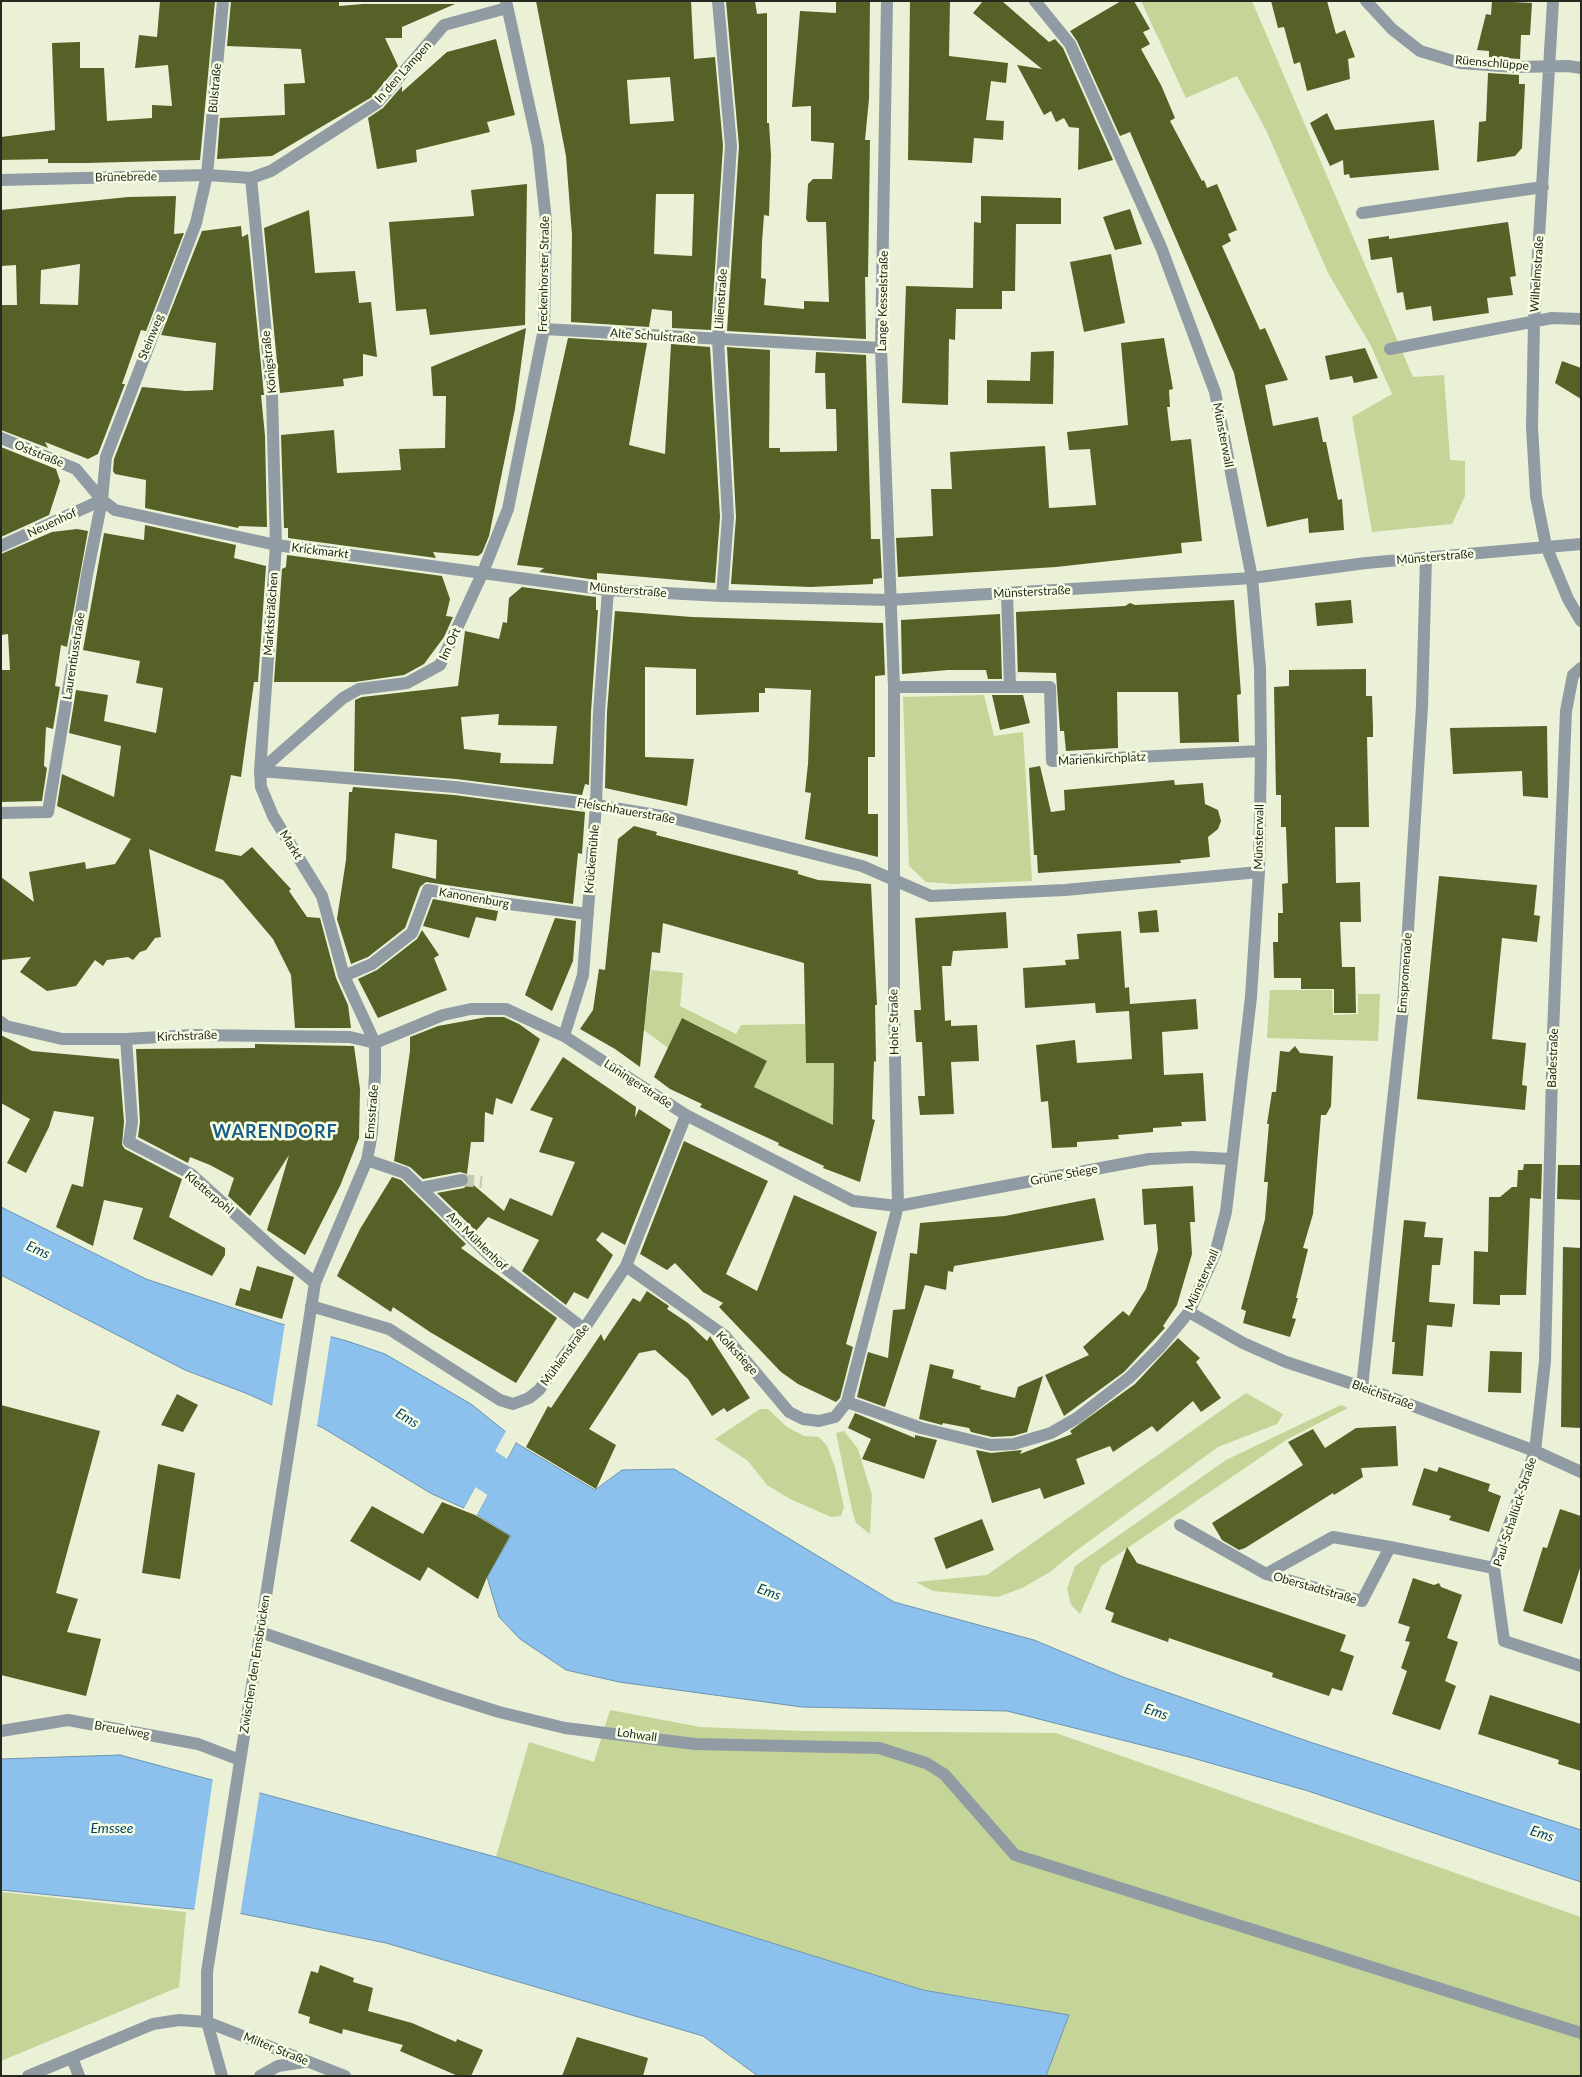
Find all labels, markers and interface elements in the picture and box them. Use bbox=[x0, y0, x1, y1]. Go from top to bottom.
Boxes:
street label: In den Lampen bbox=[372, 38, 434, 106]
street label: Rüenschlüppe bbox=[1455, 53, 1529, 73]
street label: Bülstraße bbox=[206, 62, 224, 114]
street label: Brünebrede bbox=[95, 169, 157, 185]
street label: Freckenhorster Straße bbox=[536, 216, 552, 332]
street label: Wilhelmstraße bbox=[1527, 235, 1547, 313]
street label: Lange Kesselstraße bbox=[875, 250, 891, 352]
street label: Lilienstraße bbox=[712, 268, 730, 330]
street label: Steinweg bbox=[135, 312, 167, 362]
street label: Alte Schulstraße bbox=[610, 326, 696, 346]
street label: Königstraße bbox=[259, 330, 279, 394]
street label: Münsterwall bbox=[1210, 401, 1236, 469]
street label: Oststraße bbox=[12, 438, 66, 470]
street label: Neuenhof bbox=[25, 505, 79, 541]
street label: Krickmarkt bbox=[291, 540, 349, 562]
street label: Münsterstraße bbox=[1396, 546, 1474, 568]
street label: Marktsträßchen bbox=[261, 572, 281, 656]
street label: Münsterstraße bbox=[589, 579, 667, 601]
street label: Münsterstraße bbox=[993, 583, 1071, 601]
street label: Laurentiusstraße bbox=[60, 611, 88, 701]
street label: Im Ort bbox=[436, 625, 464, 663]
street label: Marienkirchplatz bbox=[1058, 750, 1146, 768]
street label: Fleischhauerstraße bbox=[576, 795, 676, 827]
street label: Münsterwall bbox=[1251, 804, 1267, 870]
street label: Krückemühle bbox=[582, 824, 602, 894]
street label: Markt bbox=[276, 828, 306, 862]
street label: Kanonenburg bbox=[438, 885, 510, 911]
street label: Emspromenade bbox=[1395, 932, 1415, 1014]
street label: Hohe Straße bbox=[886, 989, 902, 1055]
street label: Kirchstraße bbox=[157, 1028, 217, 1044]
street label: Badestraße bbox=[1545, 1028, 1561, 1088]
street label: Lüningerstraße bbox=[601, 1057, 675, 1111]
street label: Emsstraße bbox=[362, 1084, 382, 1140]
district label: WARENDORF bbox=[211, 1121, 339, 1143]
street label: Grüne Stiege bbox=[1029, 1161, 1099, 1189]
street label: Kletterpohl bbox=[182, 1169, 236, 1217]
street label: Am Mühlenhof bbox=[444, 1208, 510, 1274]
water label: Ems bbox=[24, 1237, 52, 1263]
street label: Münsterwall bbox=[1182, 1247, 1222, 1313]
street label: Mühlenstraße bbox=[538, 1321, 592, 1389]
street label: Kolkstiege bbox=[713, 1328, 761, 1378]
street label: Bleichstraße bbox=[1350, 1377, 1416, 1413]
water label: Ems bbox=[392, 1405, 422, 1431]
street label: Paul-Schallück-Straße bbox=[1490, 1455, 1540, 1569]
street label: Oberstadtstraße bbox=[1271, 1569, 1359, 1607]
water label: Ems bbox=[755, 1580, 783, 1604]
street label: Zwischen den Emsbrücken bbox=[237, 1594, 273, 1734]
water label: Ems bbox=[1142, 1700, 1170, 1724]
street label: Breuelweg bbox=[93, 1718, 151, 1742]
street label: Lohwall bbox=[616, 1725, 658, 1745]
water label: Emssee bbox=[91, 1820, 133, 1836]
water label: Ems bbox=[1528, 1822, 1556, 1846]
street label: Milter Straße bbox=[241, 2029, 311, 2069]

